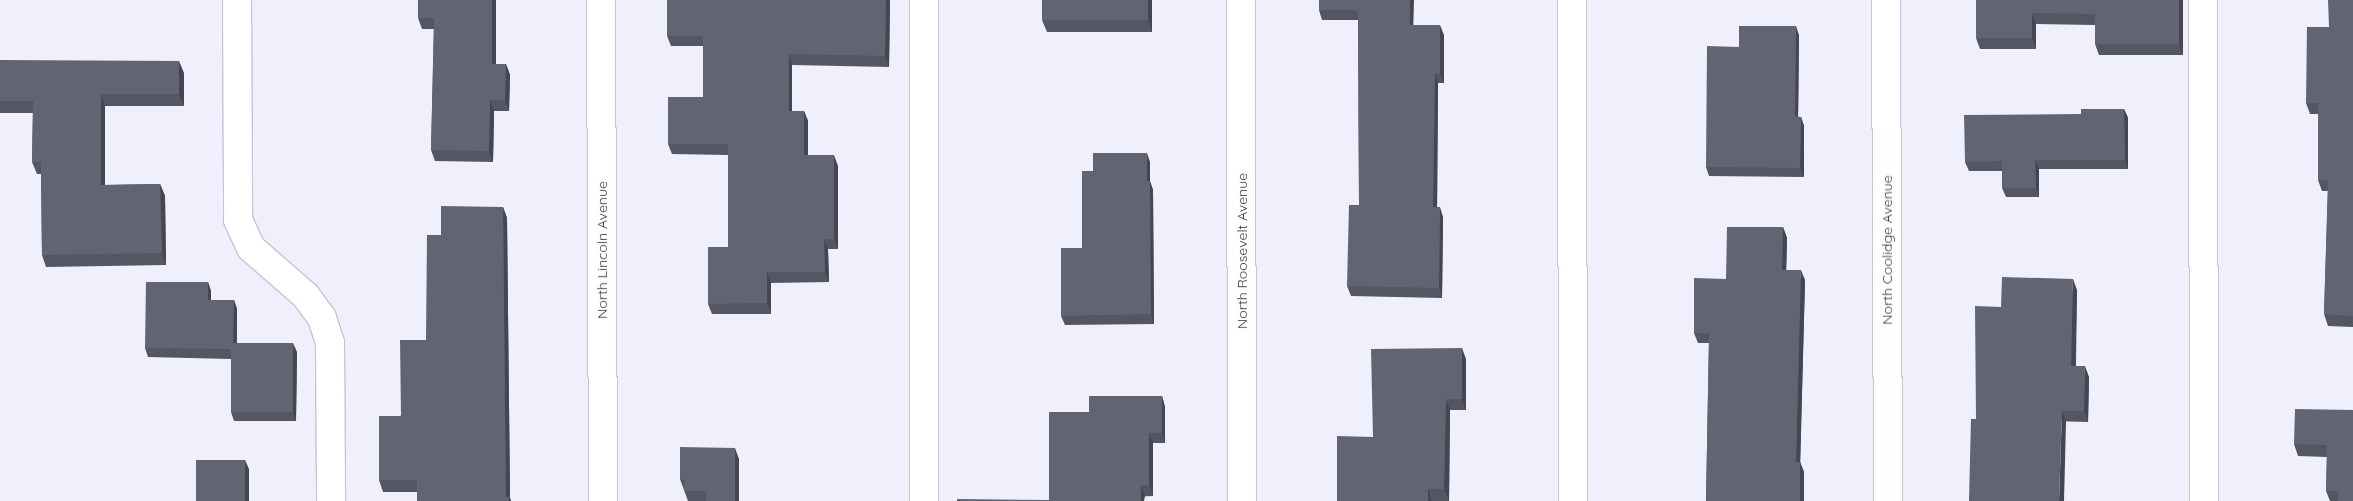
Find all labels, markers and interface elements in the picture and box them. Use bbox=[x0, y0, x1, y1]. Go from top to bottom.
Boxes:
street label: North Roosevelt Avenue bbox=[1234, 173, 1250, 329]
street label: North Coolidge Avenue bbox=[1879, 175, 1895, 325]
street label: North Lincoln Avenue bbox=[594, 181, 610, 319]

